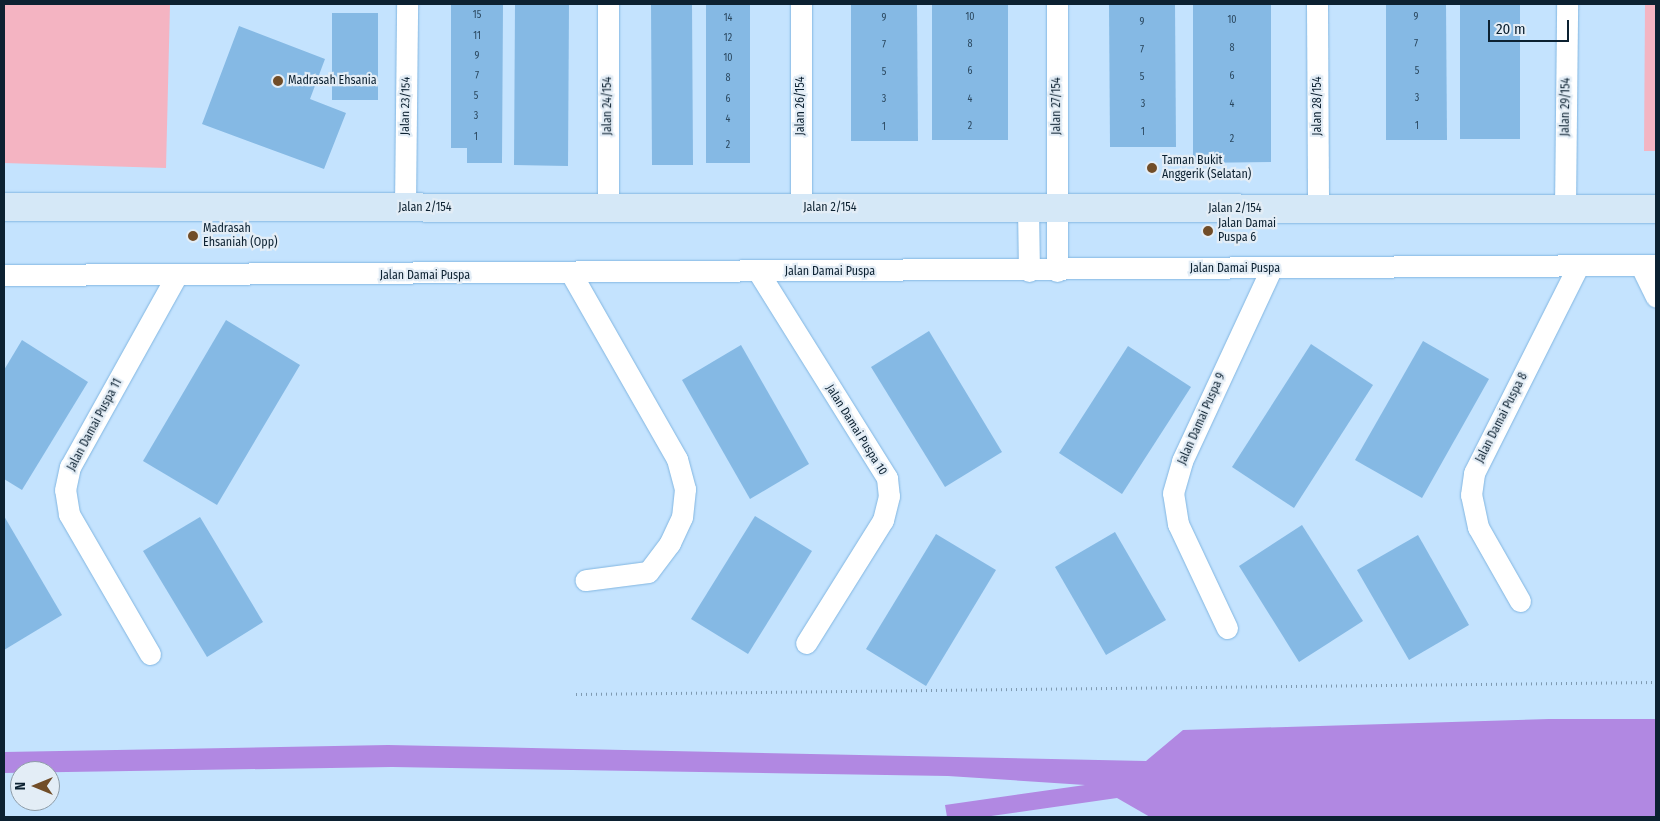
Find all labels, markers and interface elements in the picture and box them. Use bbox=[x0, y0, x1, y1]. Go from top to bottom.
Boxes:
house number: 15 bbox=[473, 10, 481, 22]
scale bar bbox=[1490, 10, 1571, 42]
house number: 10 bbox=[965, 12, 975, 24]
house number: 9 bbox=[1414, 12, 1418, 24]
house number: 14 bbox=[724, 13, 732, 25]
house number: 9 bbox=[882, 13, 886, 25]
house number: 10 bbox=[1227, 15, 1237, 27]
house number: 9 bbox=[1140, 17, 1144, 29]
text: 20 m bbox=[1496, 20, 1526, 38]
house number: 11 bbox=[473, 31, 481, 43]
house number: 12 bbox=[724, 33, 732, 45]
house number: 8 bbox=[968, 39, 972, 51]
house number: 7 bbox=[1414, 39, 1418, 51]
house number: 7 bbox=[882, 40, 886, 52]
house number: 8 bbox=[1230, 43, 1234, 55]
house number: 7 bbox=[1140, 45, 1144, 57]
house number: 9 bbox=[475, 51, 479, 63]
house number: 10 bbox=[723, 53, 733, 65]
house number: 6 bbox=[968, 66, 972, 78]
house number: 5 bbox=[1415, 66, 1419, 78]
house number: 5 bbox=[882, 67, 886, 79]
house number: 7 bbox=[475, 71, 479, 83]
house number: 6 bbox=[1230, 71, 1234, 83]
house number: 5 bbox=[1140, 72, 1144, 84]
house number: 8 bbox=[726, 73, 730, 85]
place label: Madrasah Ehsania bbox=[288, 74, 377, 88]
marker: Madrasah Ehsania bbox=[272, 75, 284, 87]
street label: Jalan 26/154 bbox=[794, 76, 808, 136]
street label: Jalan 28/154 bbox=[1311, 76, 1325, 136]
street label: Jalan 23/154 bbox=[398, 77, 414, 135]
street label: Jalan 24/154 bbox=[601, 77, 615, 135]
street label: Jalan 27/154 bbox=[1050, 77, 1064, 135]
street label: Jalan 29/154 bbox=[1558, 78, 1574, 136]
house number: 5 bbox=[474, 91, 478, 103]
house number: 3 bbox=[1415, 93, 1419, 105]
house number: 6 bbox=[726, 94, 730, 106]
house number: 3 bbox=[882, 94, 886, 106]
house number: 4 bbox=[968, 94, 972, 106]
house number: 3 bbox=[1141, 99, 1145, 111]
house number: 4 bbox=[1230, 99, 1234, 111]
house number: 3 bbox=[474, 111, 478, 123]
house number: 4 bbox=[726, 114, 730, 126]
house number: 2 bbox=[968, 121, 972, 133]
house number: 1 bbox=[1415, 121, 1419, 133]
house number: 1 bbox=[882, 122, 886, 134]
house number: 1 bbox=[1141, 127, 1145, 139]
house number: 1 bbox=[474, 132, 478, 144]
house number: 2 bbox=[1230, 134, 1234, 146]
house number: 2 bbox=[726, 140, 730, 152]
place label: Taman Bukit Anggerik (Selatan) bbox=[1162, 154, 1251, 182]
marker: Taman Bukit Anggerik (Selatan) bbox=[1146, 162, 1158, 174]
street label: Jalan 2/154 bbox=[398, 201, 452, 215]
street label: Jalan 2/154 bbox=[803, 201, 857, 215]
street label: Jalan 2/154 bbox=[1208, 202, 1262, 216]
place label: Jalan Damai Puspa 6 bbox=[1218, 217, 1276, 245]
place label: Madrasah Ehsaniah (Opp) bbox=[203, 222, 278, 250]
marker: Jalan Damai Puspa 6 bbox=[1202, 225, 1214, 237]
marker: Madrasah Ehsaniah (Opp) bbox=[187, 230, 199, 242]
street label: Jalan Damai Puspa bbox=[1190, 262, 1280, 276]
street label: Jalan Damai Puspa bbox=[785, 265, 875, 279]
street label: Jalan Damai Puspa bbox=[380, 269, 470, 283]
street label: Jalan Damai Puspa 9 bbox=[1175, 371, 1229, 467]
street label: Jalan Damai Puspa 8 bbox=[1473, 371, 1531, 465]
street label: Jalan Damai Puspa 11 bbox=[65, 376, 125, 474]
street label: Jalan Damai Puspa 10 bbox=[822, 382, 890, 478]
north arrow bbox=[10, 761, 60, 811]
text: N bbox=[12, 782, 29, 790]

